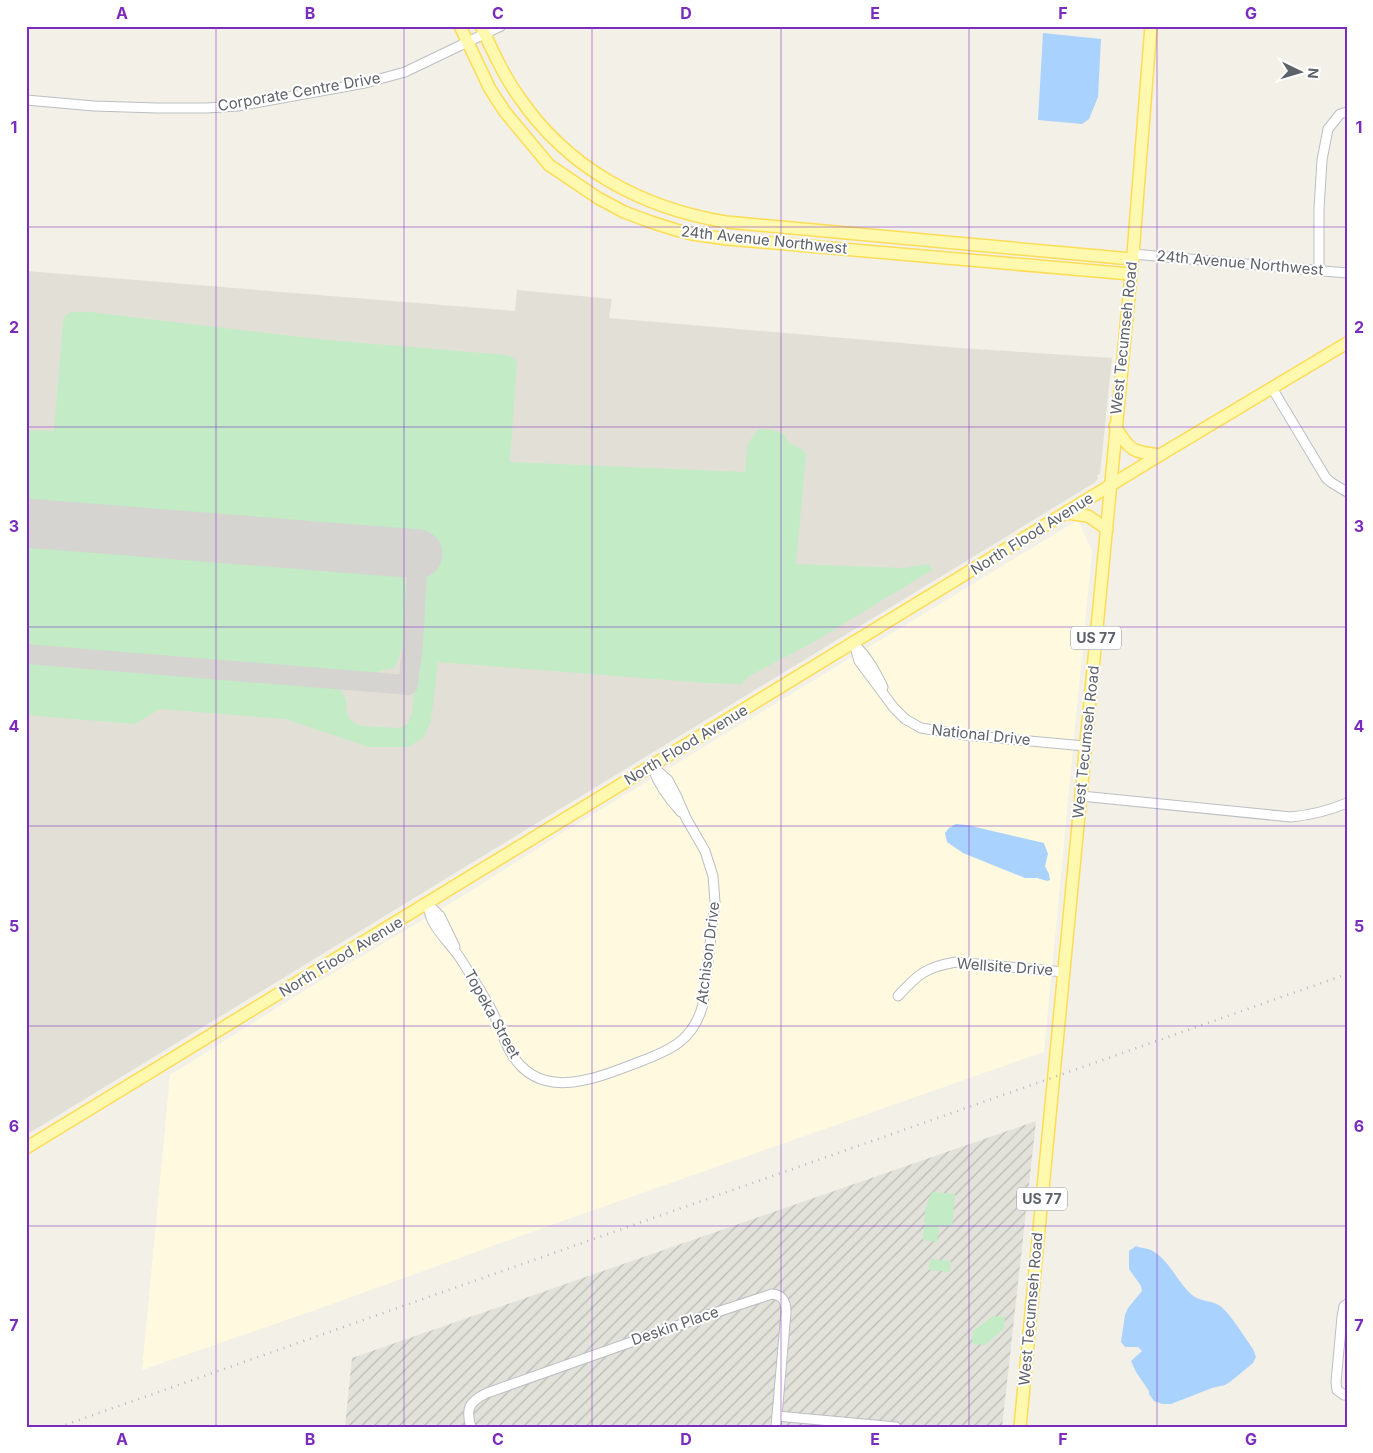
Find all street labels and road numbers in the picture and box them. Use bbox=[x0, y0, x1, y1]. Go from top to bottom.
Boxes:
street label: Corporate Centre Drive bbox=[216, 68, 382, 115]
street label: 24th Avenue Northwest bbox=[680, 221, 848, 258]
street label: 24th Avenue Northwest bbox=[1156, 246, 1324, 279]
street label: West Tecumseh Road bbox=[1106, 261, 1141, 415]
street label: North Flood Avenue bbox=[967, 488, 1096, 579]
road number: US 77 bbox=[1071, 626, 1121, 650]
street label: West Tecumseh Road bbox=[1068, 665, 1103, 819]
street label: North Flood Avenue bbox=[621, 700, 751, 789]
street label: National Drive bbox=[931, 720, 1032, 749]
street label: Atchison Drive bbox=[692, 901, 723, 1005]
street label: North Flood Avenue bbox=[276, 912, 406, 1001]
street label: Wellsite Drive bbox=[956, 954, 1054, 979]
street label: Topeka Street bbox=[460, 966, 525, 1062]
road number: US 77 bbox=[1017, 1188, 1067, 1210]
street label: West Tecumseh Road bbox=[1014, 1232, 1047, 1386]
street label: Deskin Place bbox=[629, 1302, 721, 1349]

